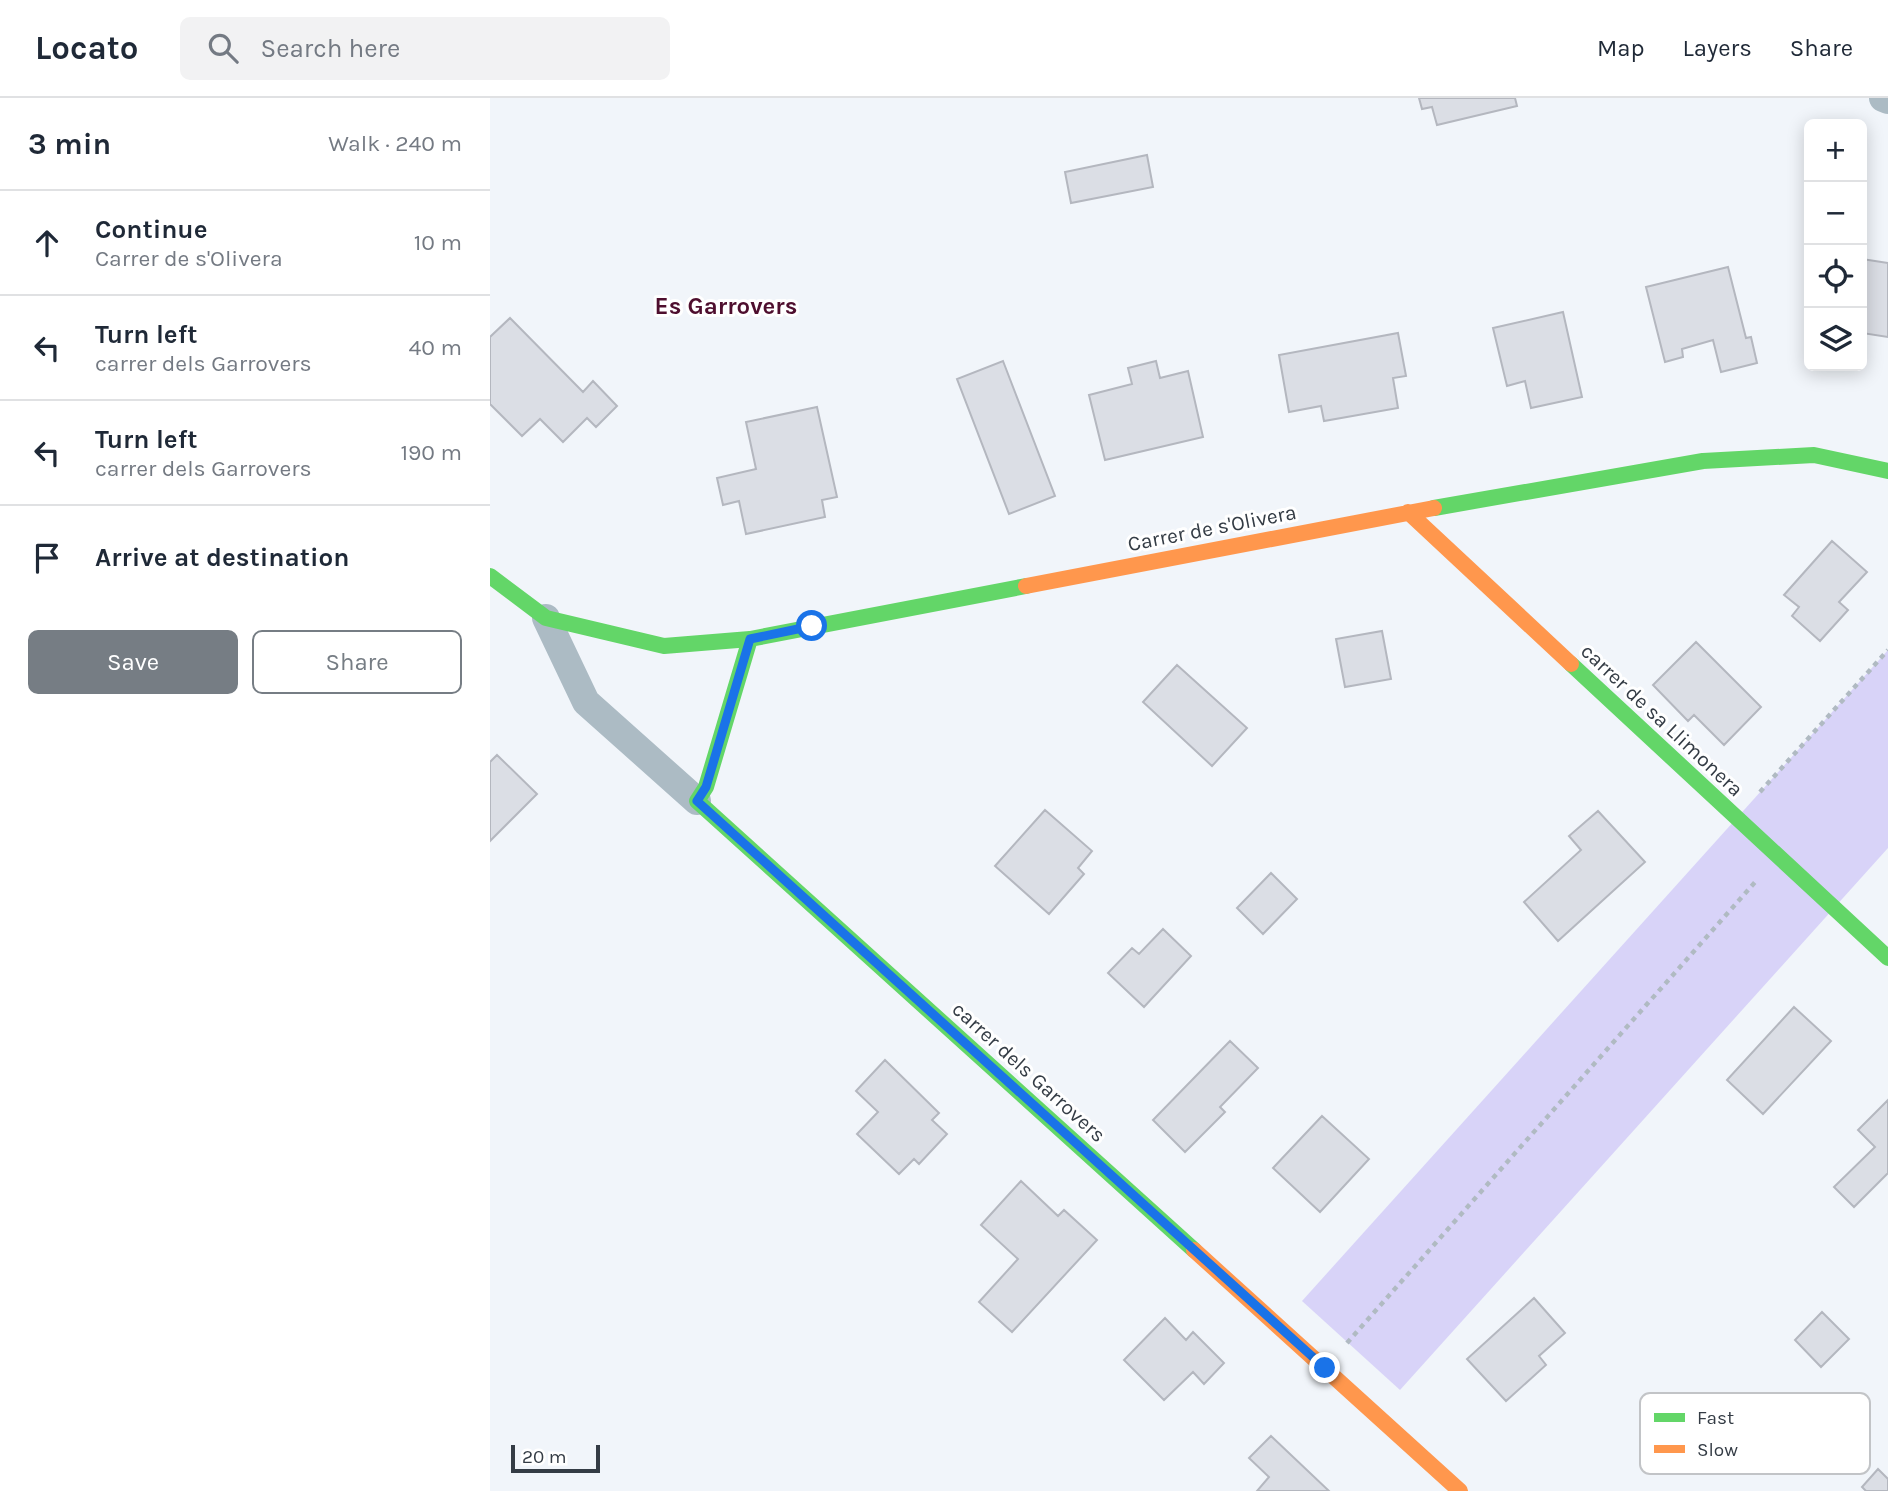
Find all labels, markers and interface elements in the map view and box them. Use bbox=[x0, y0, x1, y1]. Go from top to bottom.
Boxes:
search box bbox=[180, 17, 670, 80]
text: Locato bbox=[35, 29, 138, 67]
icon: search bbox=[204, 29, 242, 67]
text: Search here bbox=[260, 33, 400, 64]
text: Map bbox=[1597, 34, 1645, 62]
text: Layers bbox=[1683, 34, 1752, 62]
text: Share bbox=[1790, 34, 1853, 62]
map controls bbox=[1804, 119, 1867, 371]
button: + bbox=[1804, 119, 1867, 182]
text: 3 min bbox=[28, 126, 111, 162]
text: Walk · 240 m bbox=[328, 130, 462, 157]
button: − bbox=[1804, 182, 1867, 245]
text: Continue bbox=[95, 214, 207, 245]
icon: ahead bbox=[28, 224, 66, 262]
text: 10 m bbox=[414, 229, 462, 256]
text: Carrer de s'Olivera bbox=[95, 245, 283, 272]
button: locate bbox=[1804, 245, 1867, 308]
district label: Es Garrovers bbox=[655, 292, 797, 320]
button: layers bbox=[1804, 308, 1867, 371]
text: Turn left bbox=[95, 319, 197, 350]
icon: left bbox=[28, 329, 66, 367]
text: 40 m bbox=[409, 334, 462, 361]
text: carrer dels Garrovers bbox=[95, 350, 312, 377]
text: Turn left bbox=[95, 424, 197, 455]
icon: left bbox=[28, 434, 66, 472]
text: 190 m bbox=[400, 439, 462, 466]
text: carrer dels Garrovers bbox=[95, 455, 312, 482]
street label: Carrer de s'Olivera bbox=[1126, 500, 1298, 556]
icon: arrive bbox=[28, 539, 66, 577]
text: Arrive at destination bbox=[95, 542, 349, 573]
route start bbox=[796, 610, 827, 641]
button: Save bbox=[28, 630, 238, 694]
button: Share bbox=[252, 630, 462, 694]
street label: carrer de sa Llimonera bbox=[1576, 639, 1748, 801]
street label: carrer dels Garrovers bbox=[947, 997, 1111, 1147]
route end bbox=[1309, 1352, 1340, 1383]
legend bbox=[1640, 1393, 1870, 1474]
text: Fast bbox=[1697, 1407, 1734, 1429]
text: Slow bbox=[1697, 1439, 1738, 1461]
scale bar bbox=[511, 1442, 600, 1474]
text: 20 m bbox=[522, 1446, 567, 1468]

